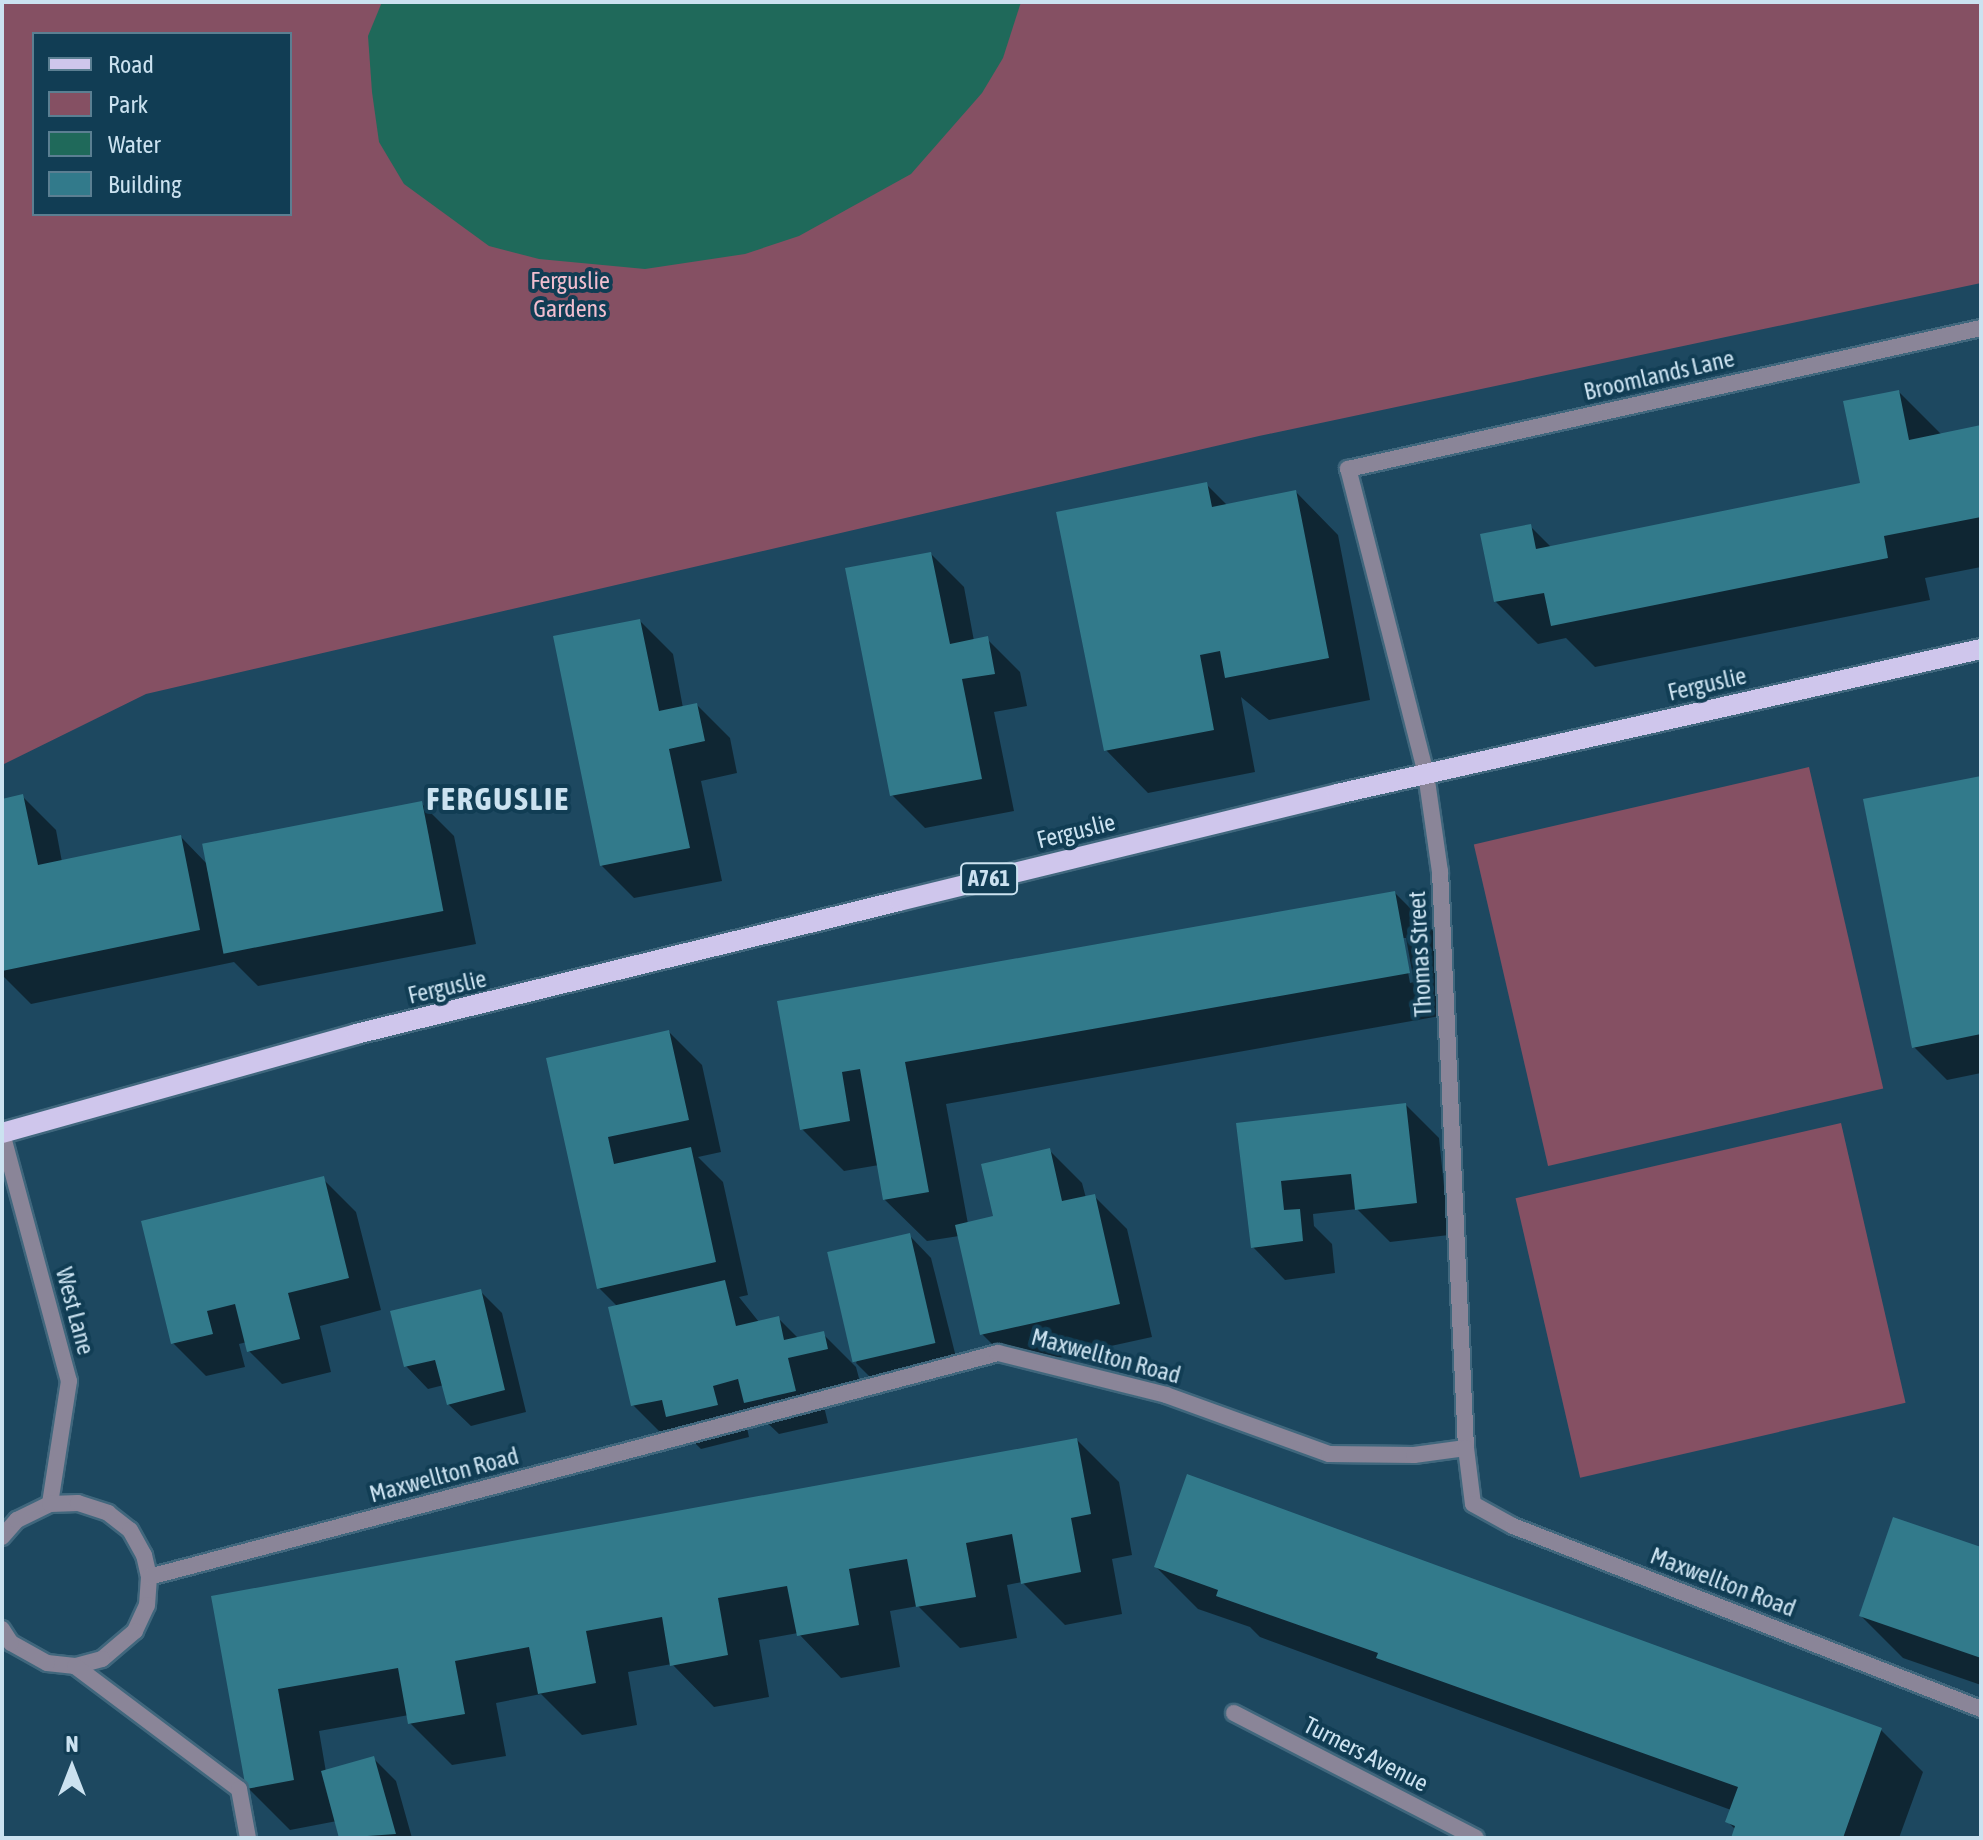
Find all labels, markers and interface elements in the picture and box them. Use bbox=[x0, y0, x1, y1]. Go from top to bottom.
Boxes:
legend bbox=[32, 32, 292, 216]
text: Road bbox=[108, 51, 154, 78]
text: Park bbox=[108, 91, 148, 118]
text: Water bbox=[108, 131, 161, 158]
text: Building bbox=[108, 171, 181, 198]
park label: Ferguslie Gardens bbox=[530, 267, 610, 323]
street label: Broomlands Lane bbox=[1581, 344, 1737, 406]
street label: Ferguslie bbox=[1665, 661, 1749, 707]
district label: FERGUSLIE bbox=[426, 780, 570, 818]
street label: Ferguslie bbox=[1034, 807, 1118, 855]
road number: A761 bbox=[959, 861, 1019, 897]
street label: Thomas Street bbox=[1402, 890, 1438, 1018]
street label: Ferguslie bbox=[405, 964, 489, 1010]
street label: West Lane bbox=[50, 1264, 100, 1358]
street label: Maxwellton Road bbox=[1028, 1322, 1184, 1390]
street label: Maxwellton Road bbox=[366, 1441, 522, 1509]
street label: Maxwellton Road bbox=[1646, 1541, 1800, 1623]
street label: Turners Avenue bbox=[1299, 1710, 1433, 1798]
north arrow bbox=[32, 1728, 112, 1808]
text: N bbox=[66, 1731, 78, 1757]

